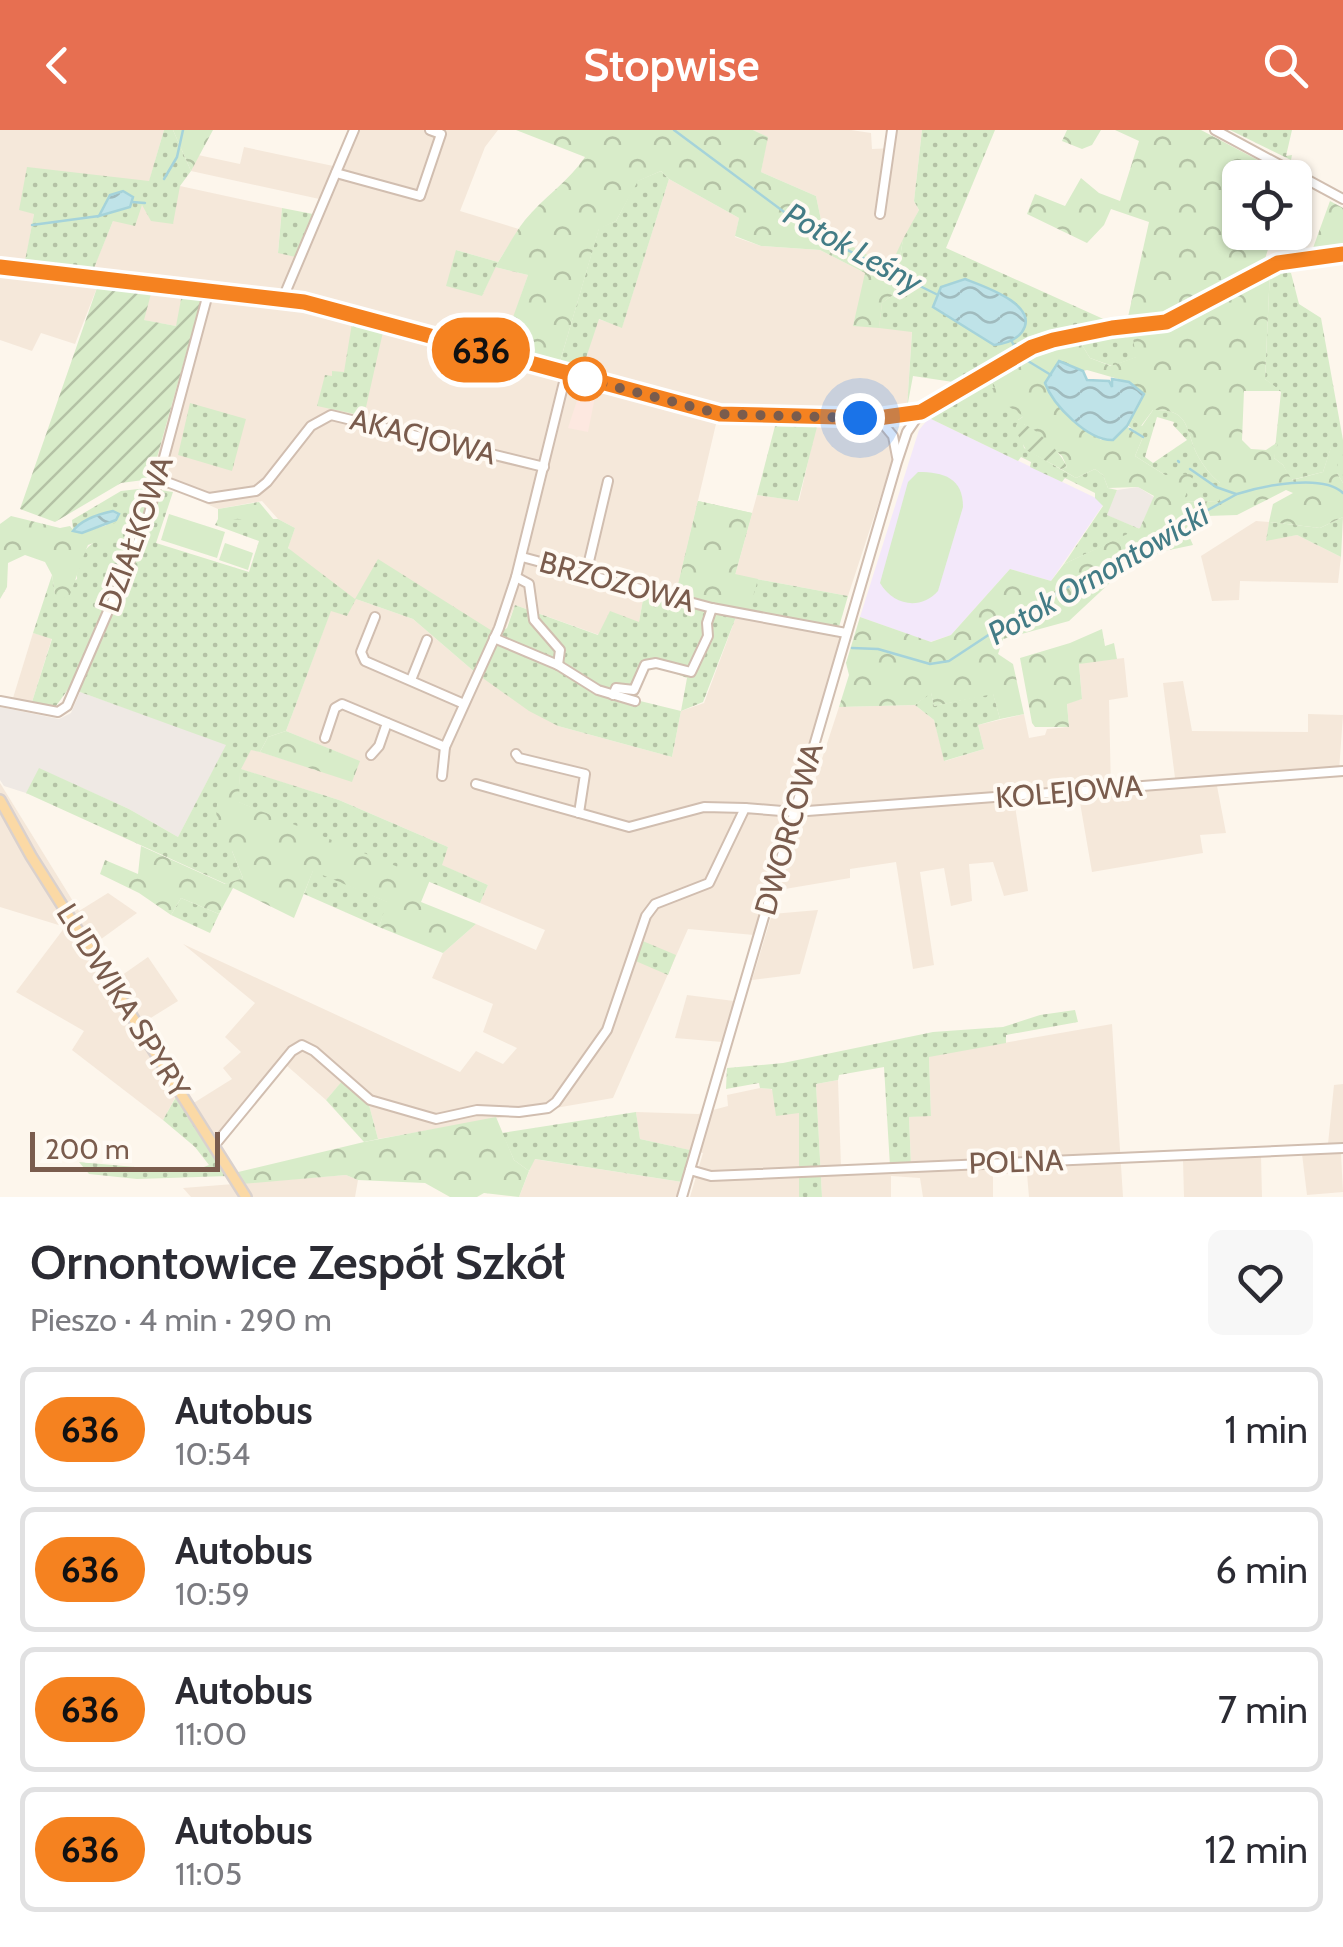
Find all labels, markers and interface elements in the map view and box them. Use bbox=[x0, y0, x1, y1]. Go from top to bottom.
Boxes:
icon: back bbox=[30, 38, 85, 93]
text: Stopwise bbox=[583, 38, 760, 92]
icon: search bbox=[1258, 38, 1313, 93]
map controls bbox=[1222, 160, 1312, 250]
button: locate bbox=[1222, 160, 1312, 250]
water label: Potok Leśny bbox=[777, 194, 930, 302]
line badge: 636 bbox=[424, 318, 538, 382]
text: 636 bbox=[452, 329, 510, 372]
unlabelled marker bbox=[564, 358, 606, 400]
your location bbox=[835, 393, 885, 443]
street label: AKACJOWA bbox=[347, 401, 500, 473]
street label: DZIAŁKOWA bbox=[90, 450, 181, 617]
water label: Potok Ornontowicki bbox=[980, 494, 1216, 653]
street label: BRZOZOWA bbox=[536, 543, 699, 620]
street label: DWORCOWA bbox=[746, 738, 831, 919]
street label: KOLEJOWA bbox=[994, 767, 1144, 816]
street label: LUDWIKA SPYRY bbox=[49, 897, 199, 1106]
scale bar bbox=[30, 1127, 220, 1172]
text: 200 m bbox=[45, 1132, 130, 1166]
street label: POLNA bbox=[968, 1141, 1065, 1182]
button: heart bbox=[1208, 1230, 1313, 1335]
text: Ornontowice Zespół Szkół bbox=[30, 1233, 565, 1291]
text: Pieszo · 4 min · 290 m bbox=[30, 1300, 332, 1339]
text: Autobus bbox=[175, 1387, 313, 1434]
text: 1 min bbox=[1224, 1406, 1308, 1453]
text: 636 bbox=[61, 1408, 119, 1451]
text: 10:54 bbox=[175, 1434, 250, 1473]
text: Autobus bbox=[175, 1527, 313, 1574]
text: 6 min bbox=[1215, 1546, 1308, 1593]
text: 636 bbox=[61, 1548, 119, 1591]
text: 10:59 bbox=[175, 1574, 250, 1613]
text: Autobus bbox=[175, 1667, 313, 1714]
text: 7 min bbox=[1218, 1686, 1308, 1733]
text: 636 bbox=[61, 1688, 119, 1731]
text: 11:00 bbox=[175, 1714, 247, 1753]
text: Autobus bbox=[175, 1807, 313, 1854]
text: 12 min bbox=[1205, 1826, 1308, 1873]
text: 636 bbox=[61, 1828, 119, 1871]
text: 11:05 bbox=[175, 1854, 242, 1893]

